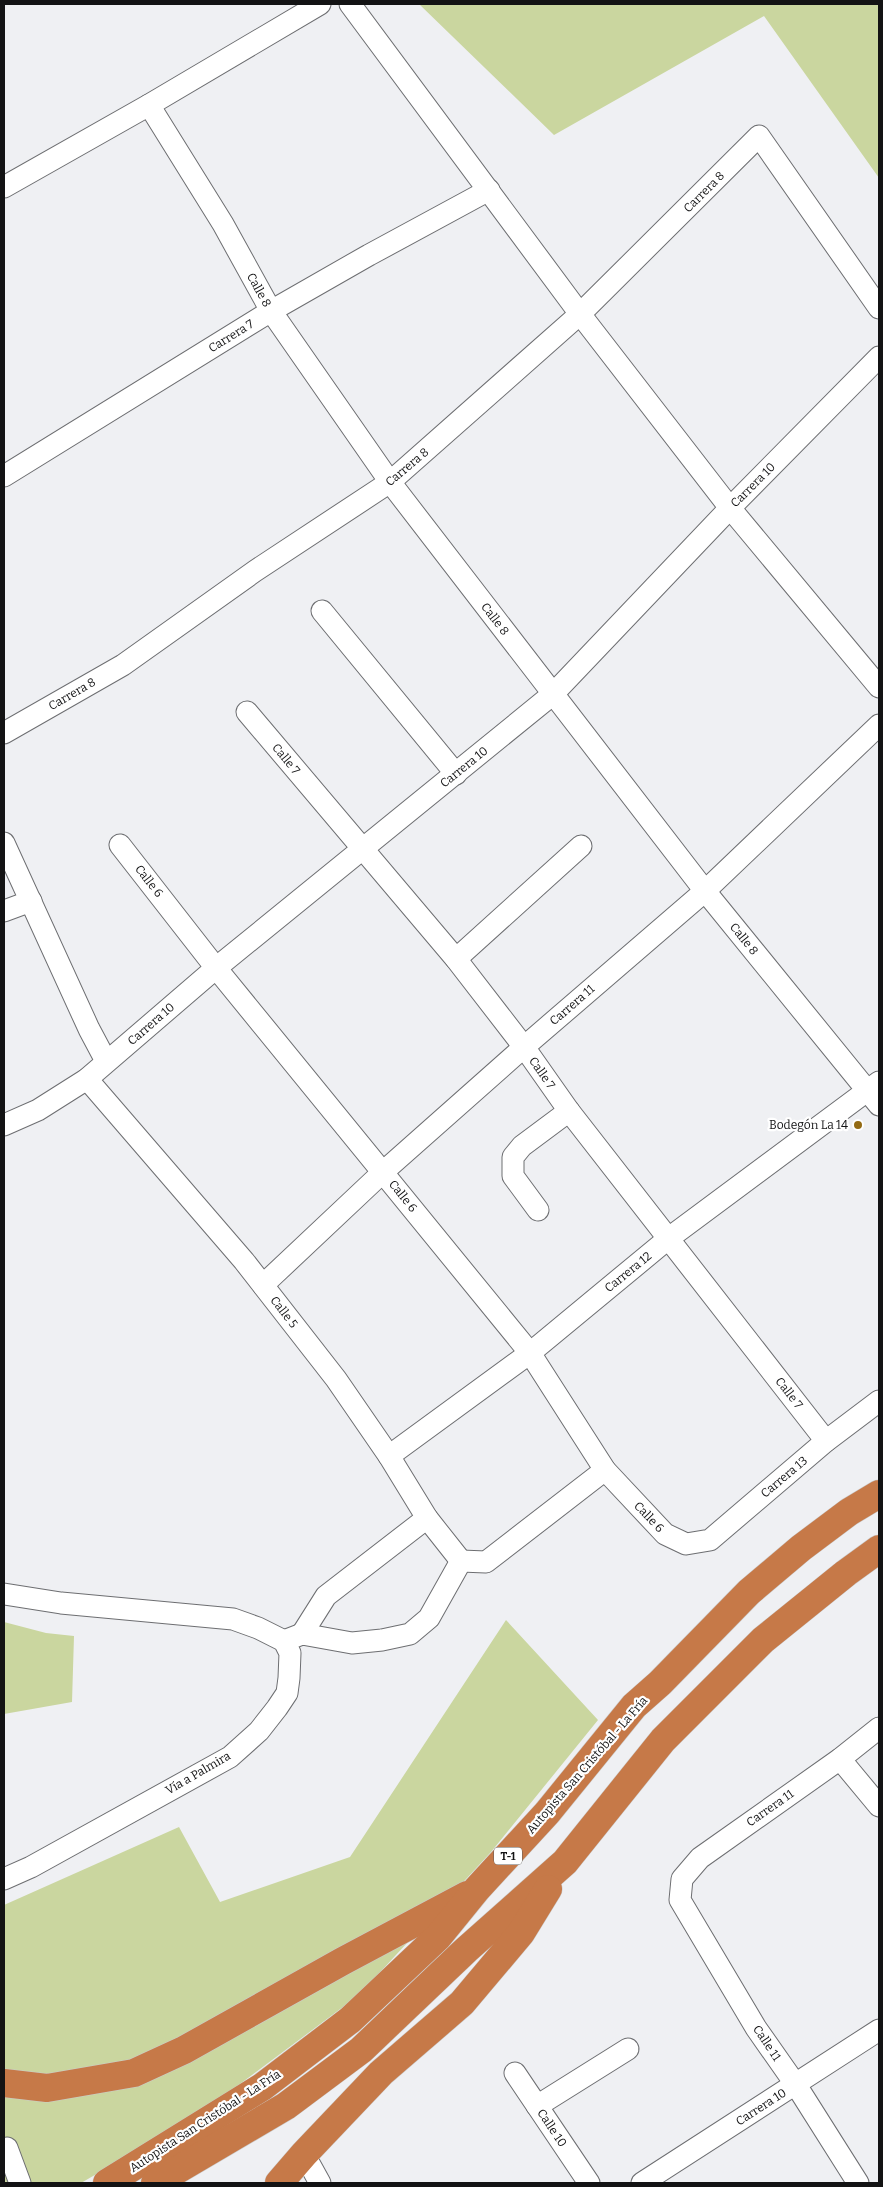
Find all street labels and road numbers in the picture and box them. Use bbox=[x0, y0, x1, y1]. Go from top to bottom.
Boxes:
street label: Carrera 8 bbox=[681, 169, 727, 215]
street label: Calle 8 bbox=[244, 270, 274, 310]
street label: Carrera 7 bbox=[206, 317, 256, 355]
street label: Carrera 8 bbox=[383, 445, 431, 489]
street label: Carrera 10 bbox=[728, 460, 778, 510]
street label: Calle 8 bbox=[478, 600, 512, 638]
street label: Carrera 8 bbox=[46, 675, 98, 713]
street label: Calle 7 bbox=[269, 741, 303, 777]
street label: Carrera 10 bbox=[437, 744, 491, 790]
street label: Calle 6 bbox=[132, 862, 166, 900]
street label: Calle 8 bbox=[727, 920, 761, 958]
street label: Carrera 11 bbox=[547, 982, 597, 1028]
street label: Carrera 10 bbox=[125, 1000, 177, 1048]
street label: Calle 7 bbox=[526, 1054, 558, 1092]
street label: Calle 6 bbox=[386, 1177, 420, 1215]
street label: Carrera 12 bbox=[602, 1249, 654, 1295]
street label: Calle 5 bbox=[267, 1293, 301, 1331]
street label: Calle 7 bbox=[772, 1375, 806, 1411]
street label: Carrera 13 bbox=[758, 1453, 810, 1500]
street label: Calle 6 bbox=[631, 1499, 667, 1535]
street label: Autopista San Cristóbal - La Fría bbox=[524, 1693, 651, 1836]
street label: Vía a Palmira bbox=[163, 1749, 233, 1797]
street label: Carrera 11 bbox=[744, 1787, 796, 1829]
road number: T-1 bbox=[494, 1848, 522, 1864]
street label: Calle 11 bbox=[750, 2023, 784, 2063]
street label: Autopista San Cristóbal - La Fría bbox=[127, 2067, 283, 2175]
street label: Carrera 10 bbox=[733, 2086, 789, 2128]
street label: Calle 10 bbox=[534, 2106, 570, 2150]

